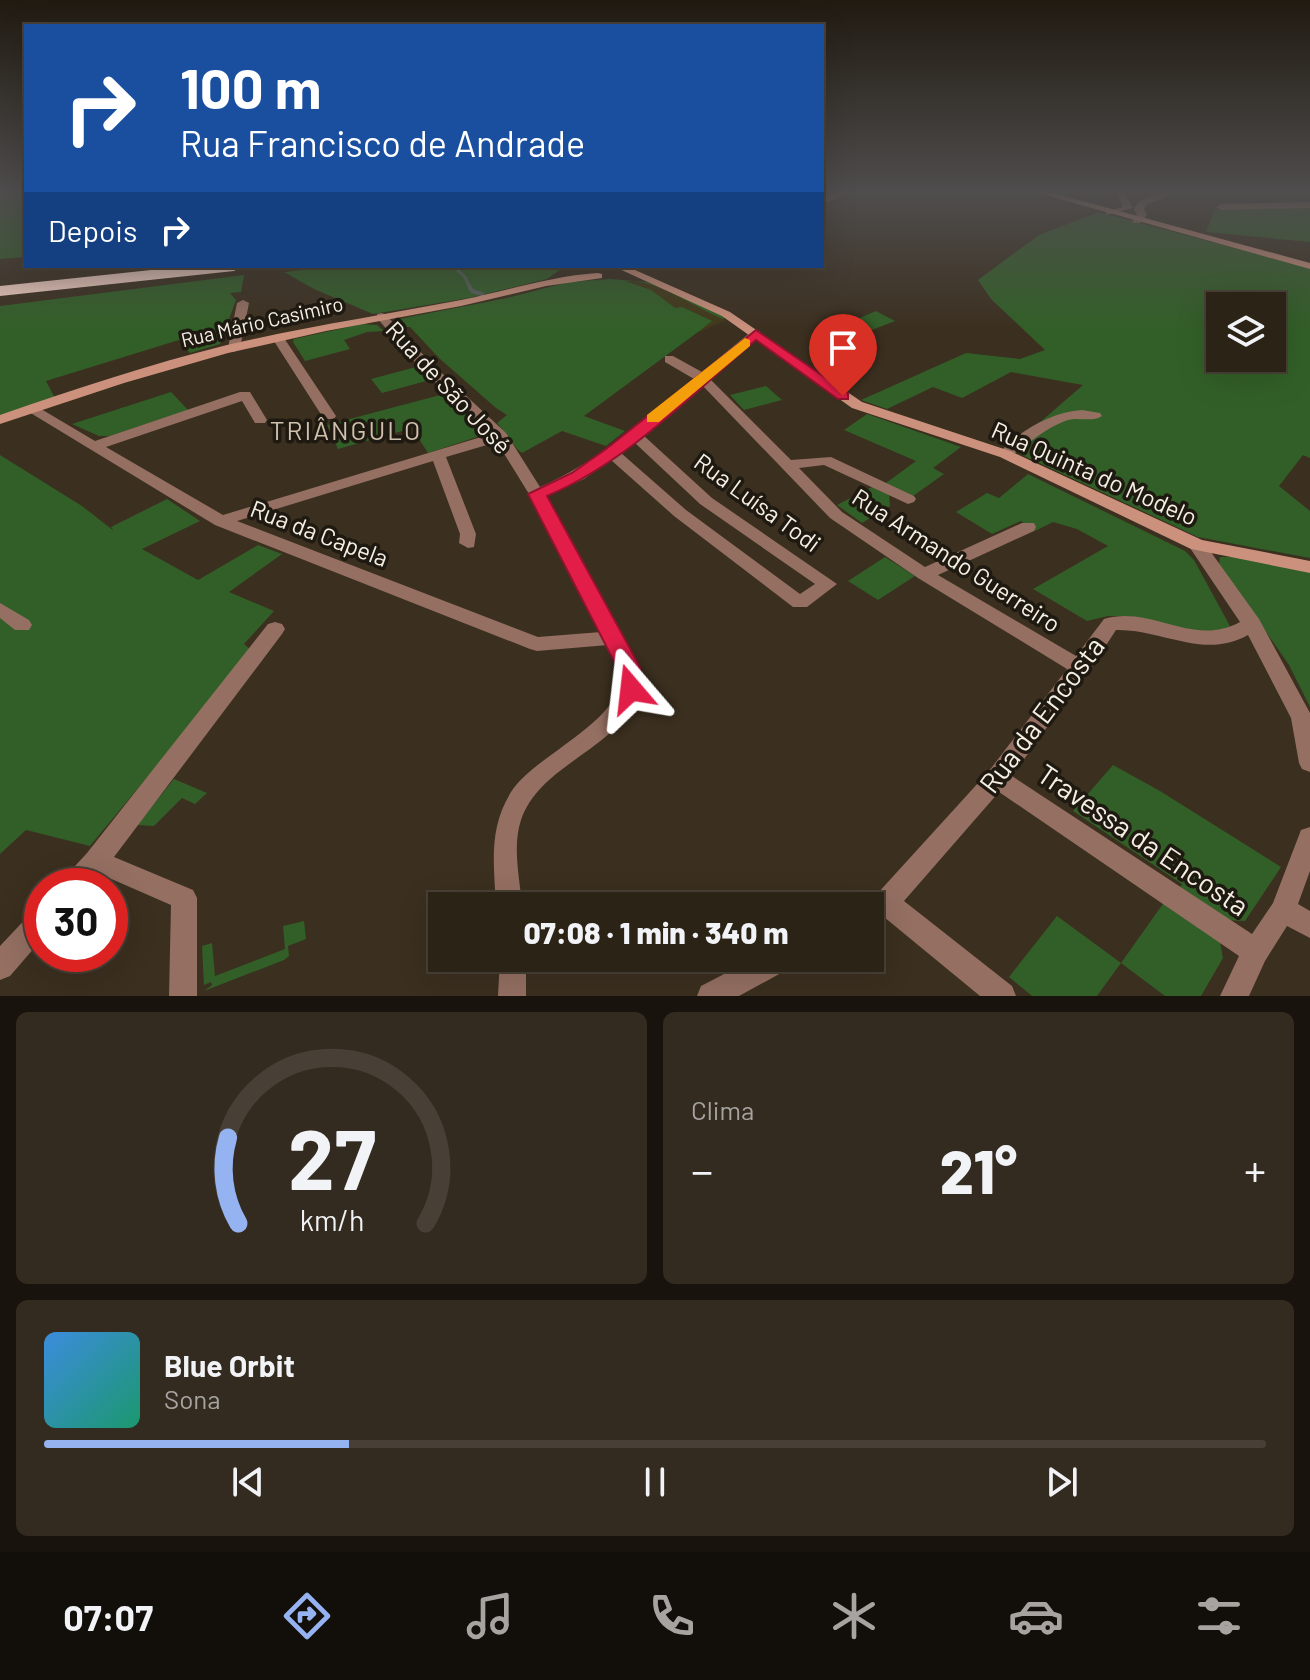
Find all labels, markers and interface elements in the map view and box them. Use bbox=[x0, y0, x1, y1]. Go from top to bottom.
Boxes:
text: 100 m bbox=[180, 53, 322, 120]
icon: right bbox=[48, 56, 152, 160]
text: Rua Francisco de Andrade bbox=[180, 121, 585, 164]
icon: right bbox=[153, 208, 197, 252]
text: Depois bbox=[48, 212, 137, 248]
street label: Rua Mário Casimiro bbox=[178, 291, 345, 351]
map controls bbox=[1206, 292, 1286, 372]
button: layers bbox=[1206, 292, 1286, 372]
pin bbox=[809, 314, 877, 396]
street label: Rua de São José bbox=[380, 315, 518, 459]
icon: arrive bbox=[821, 326, 865, 370]
district label: TRIÂNGULO bbox=[270, 414, 422, 445]
street label: Rua Quinta do Modelo bbox=[987, 414, 1202, 531]
street label: Rua Luísa Todi bbox=[689, 446, 827, 557]
street label: Rua Armando Guerreiro bbox=[847, 482, 1066, 638]
street label: Rua da Capela bbox=[247, 493, 392, 572]
street label: Rua da Encosta bbox=[971, 630, 1111, 799]
position arrow bbox=[589, 647, 673, 731]
street label: Travessa da Encosta bbox=[1032, 756, 1256, 922]
speed limit sign: 30 bbox=[24, 868, 128, 972]
text: 07:08 · 1 min · 340 m bbox=[523, 914, 789, 950]
text: Clima bbox=[691, 1094, 754, 1125]
text: 27 bbox=[288, 1107, 375, 1207]
text: 21° bbox=[940, 1134, 1017, 1206]
text: − bbox=[691, 1143, 713, 1196]
text: + bbox=[1244, 1143, 1266, 1196]
text: km/h bbox=[299, 1202, 364, 1237]
text: Blue Orbit bbox=[164, 1347, 295, 1383]
text: Sona bbox=[164, 1383, 221, 1414]
icon: previous bbox=[226, 1460, 270, 1504]
icon: pause bbox=[633, 1460, 677, 1504]
icon: next bbox=[1040, 1460, 1084, 1504]
icon: directions bbox=[279, 1588, 335, 1644]
icon: music bbox=[462, 1588, 518, 1644]
icon: phone bbox=[644, 1588, 700, 1644]
icon: climate bbox=[826, 1588, 882, 1644]
icon: car bbox=[1008, 1588, 1064, 1644]
icon: filters bbox=[1191, 1588, 1247, 1644]
text: 07:07 bbox=[63, 1595, 153, 1638]

